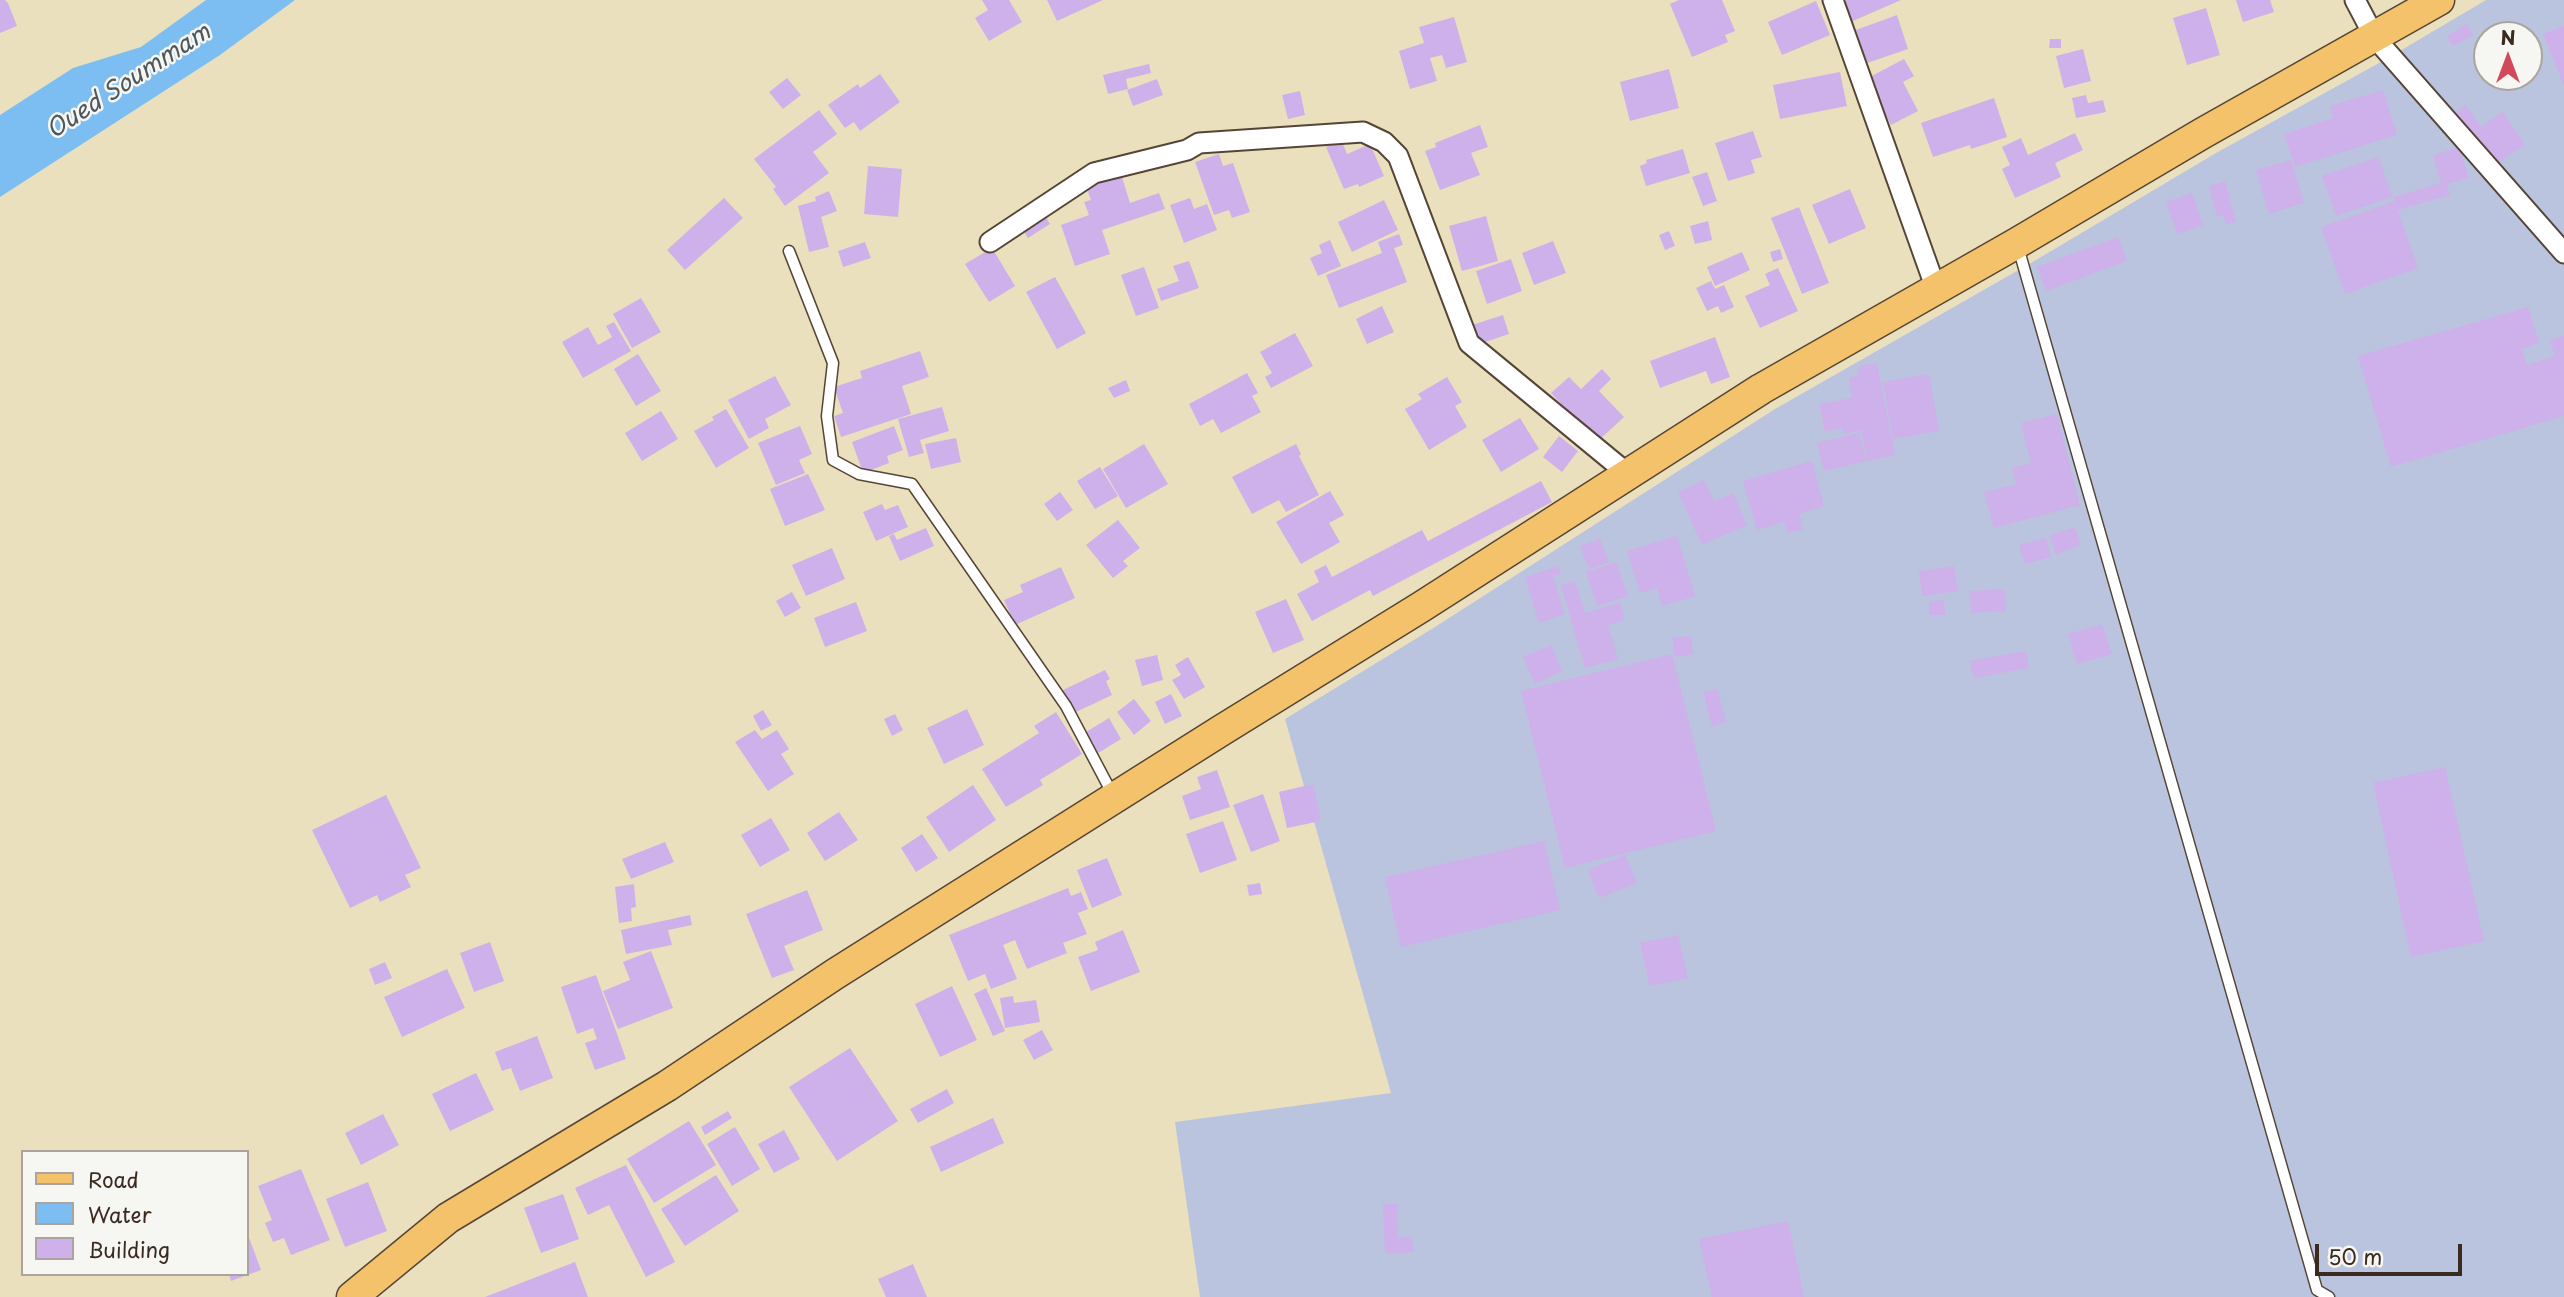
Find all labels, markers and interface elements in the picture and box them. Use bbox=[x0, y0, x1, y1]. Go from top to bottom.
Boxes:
water label: Oued Soummam bbox=[42, 18, 216, 146]
north arrow bbox=[2473, 21, 2543, 91]
text: N bbox=[2500, 23, 2516, 51]
legend bbox=[21, 1150, 248, 1276]
text: Road bbox=[88, 1163, 139, 1195]
text: Water bbox=[88, 1198, 151, 1230]
scale bar bbox=[2319, 1230, 2466, 1274]
text: Building bbox=[88, 1233, 170, 1265]
text: 50 m bbox=[2328, 1240, 2382, 1272]

